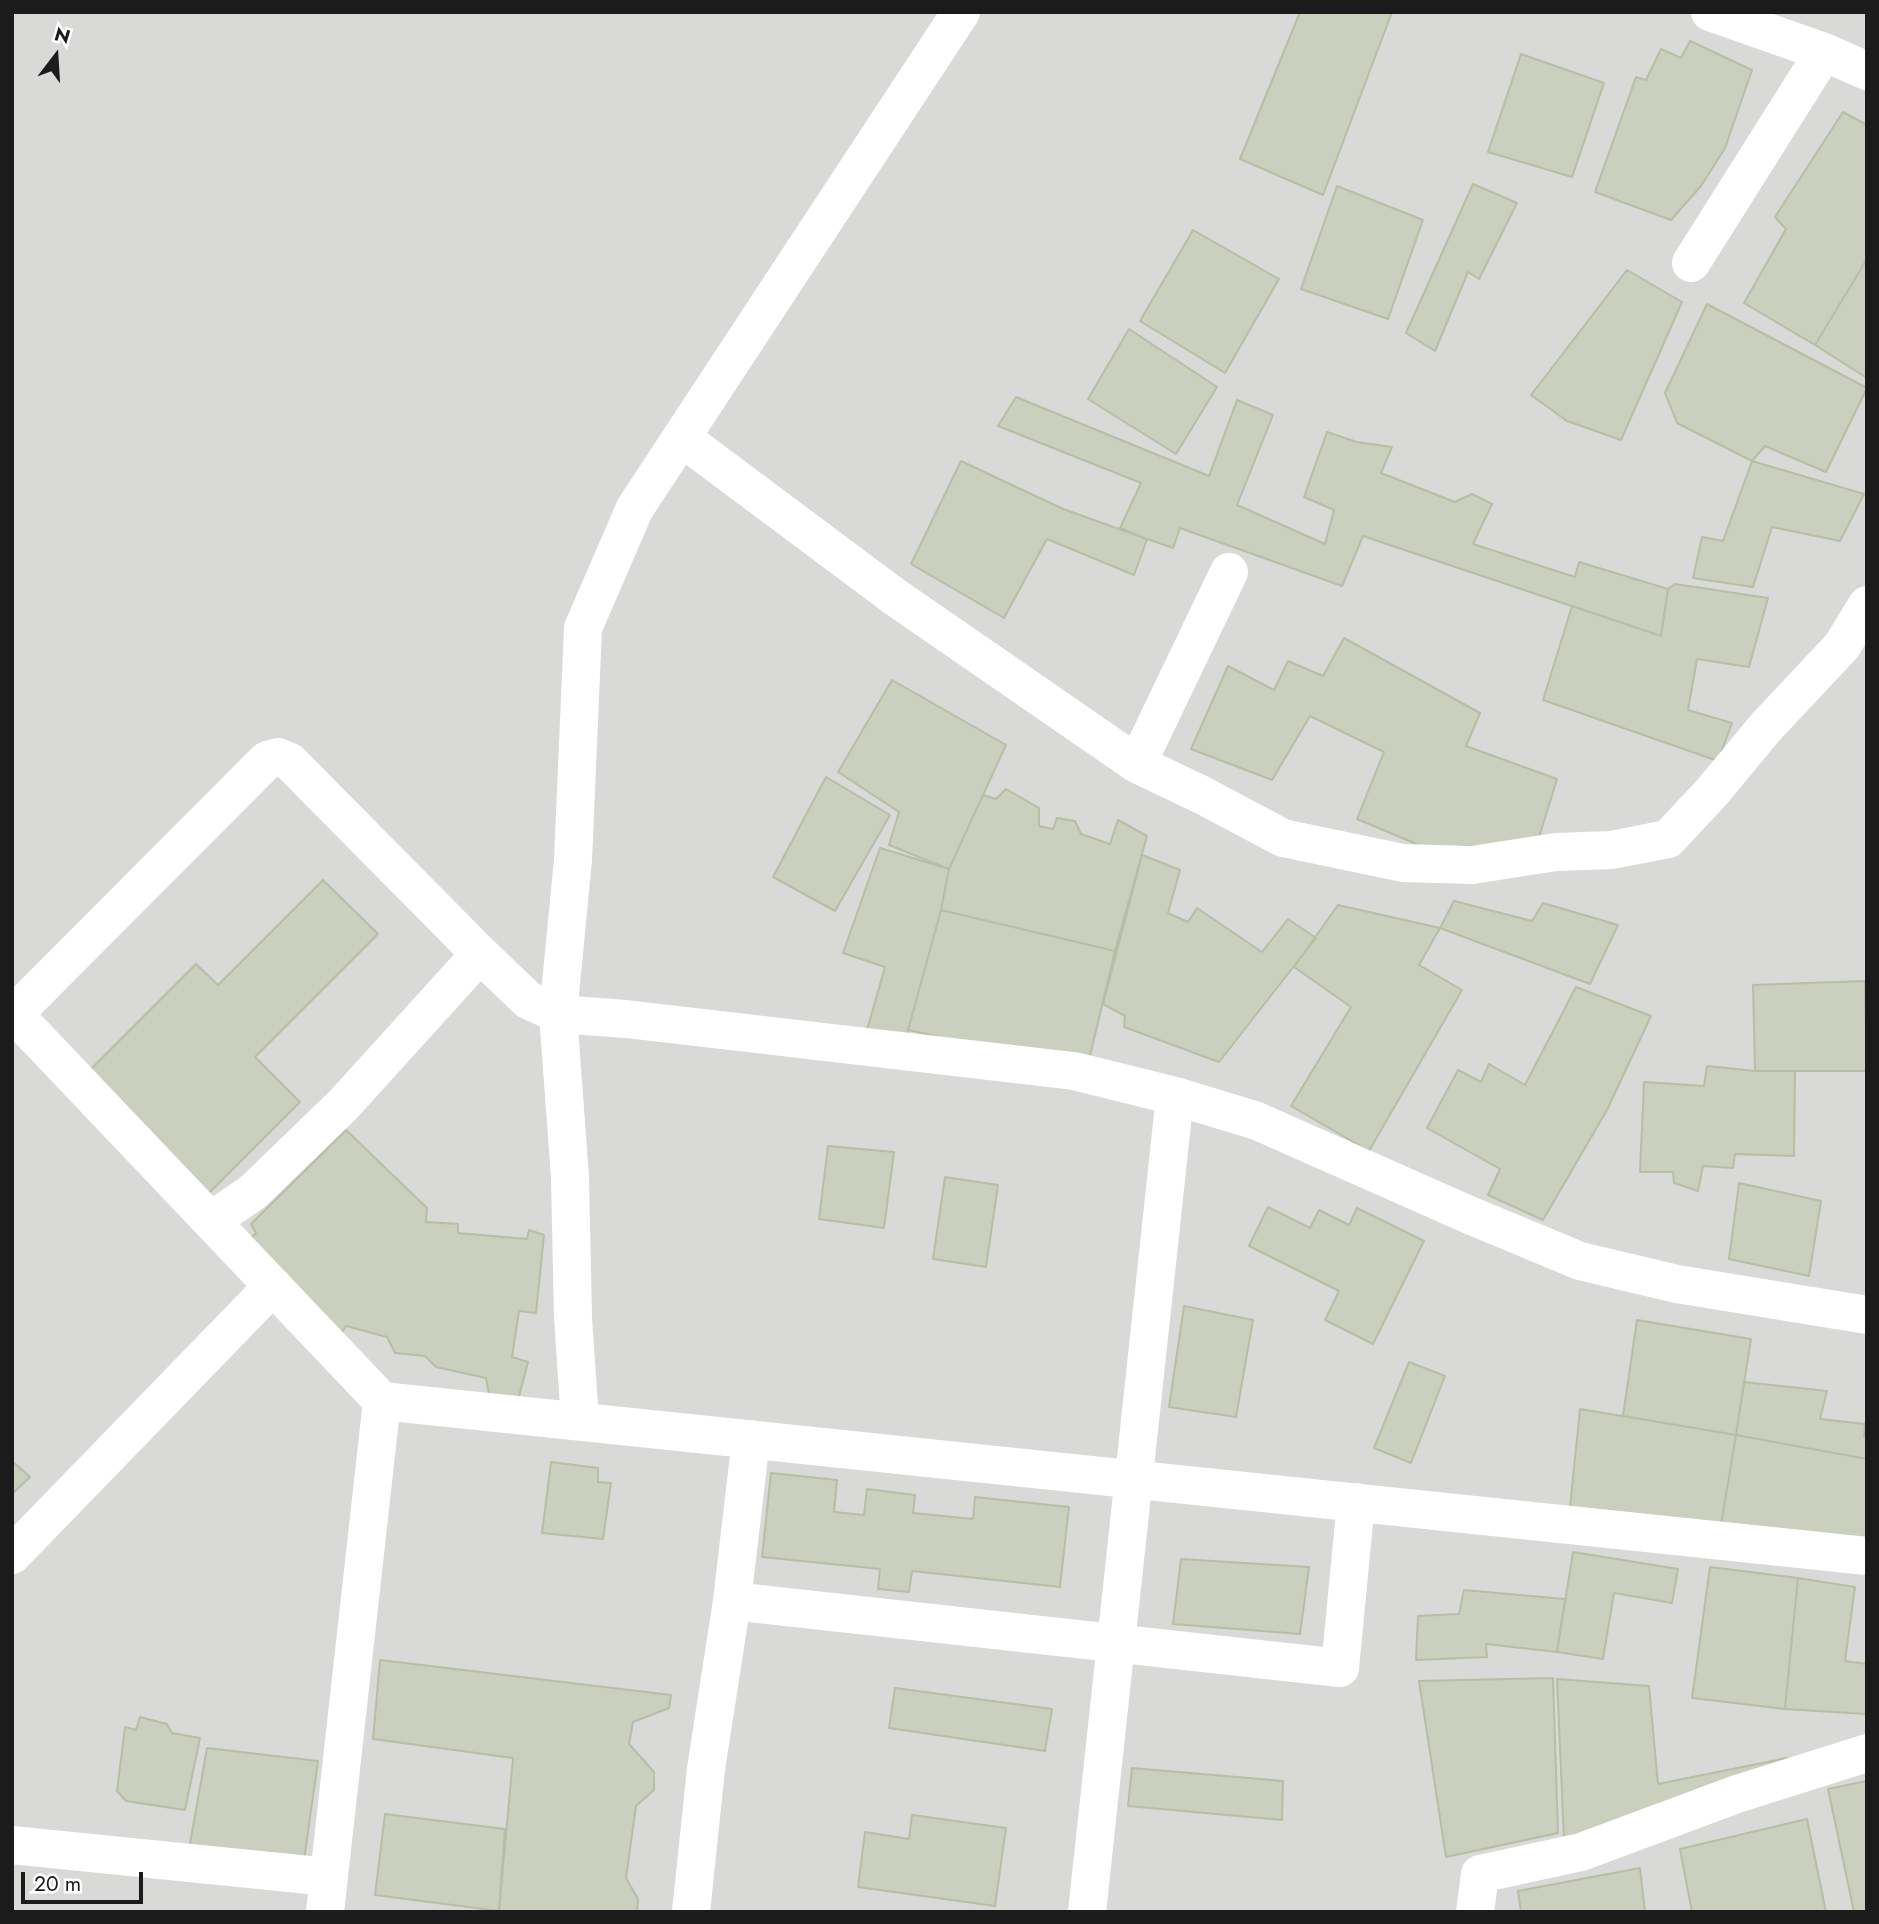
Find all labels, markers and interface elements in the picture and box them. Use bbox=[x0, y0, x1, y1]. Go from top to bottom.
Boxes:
text: N bbox=[51, 20, 73, 51]
north arrow bbox=[21, 21, 91, 91]
scale bar bbox=[24, 1857, 147, 1901]
text: 20 m bbox=[34, 1869, 81, 1899]

